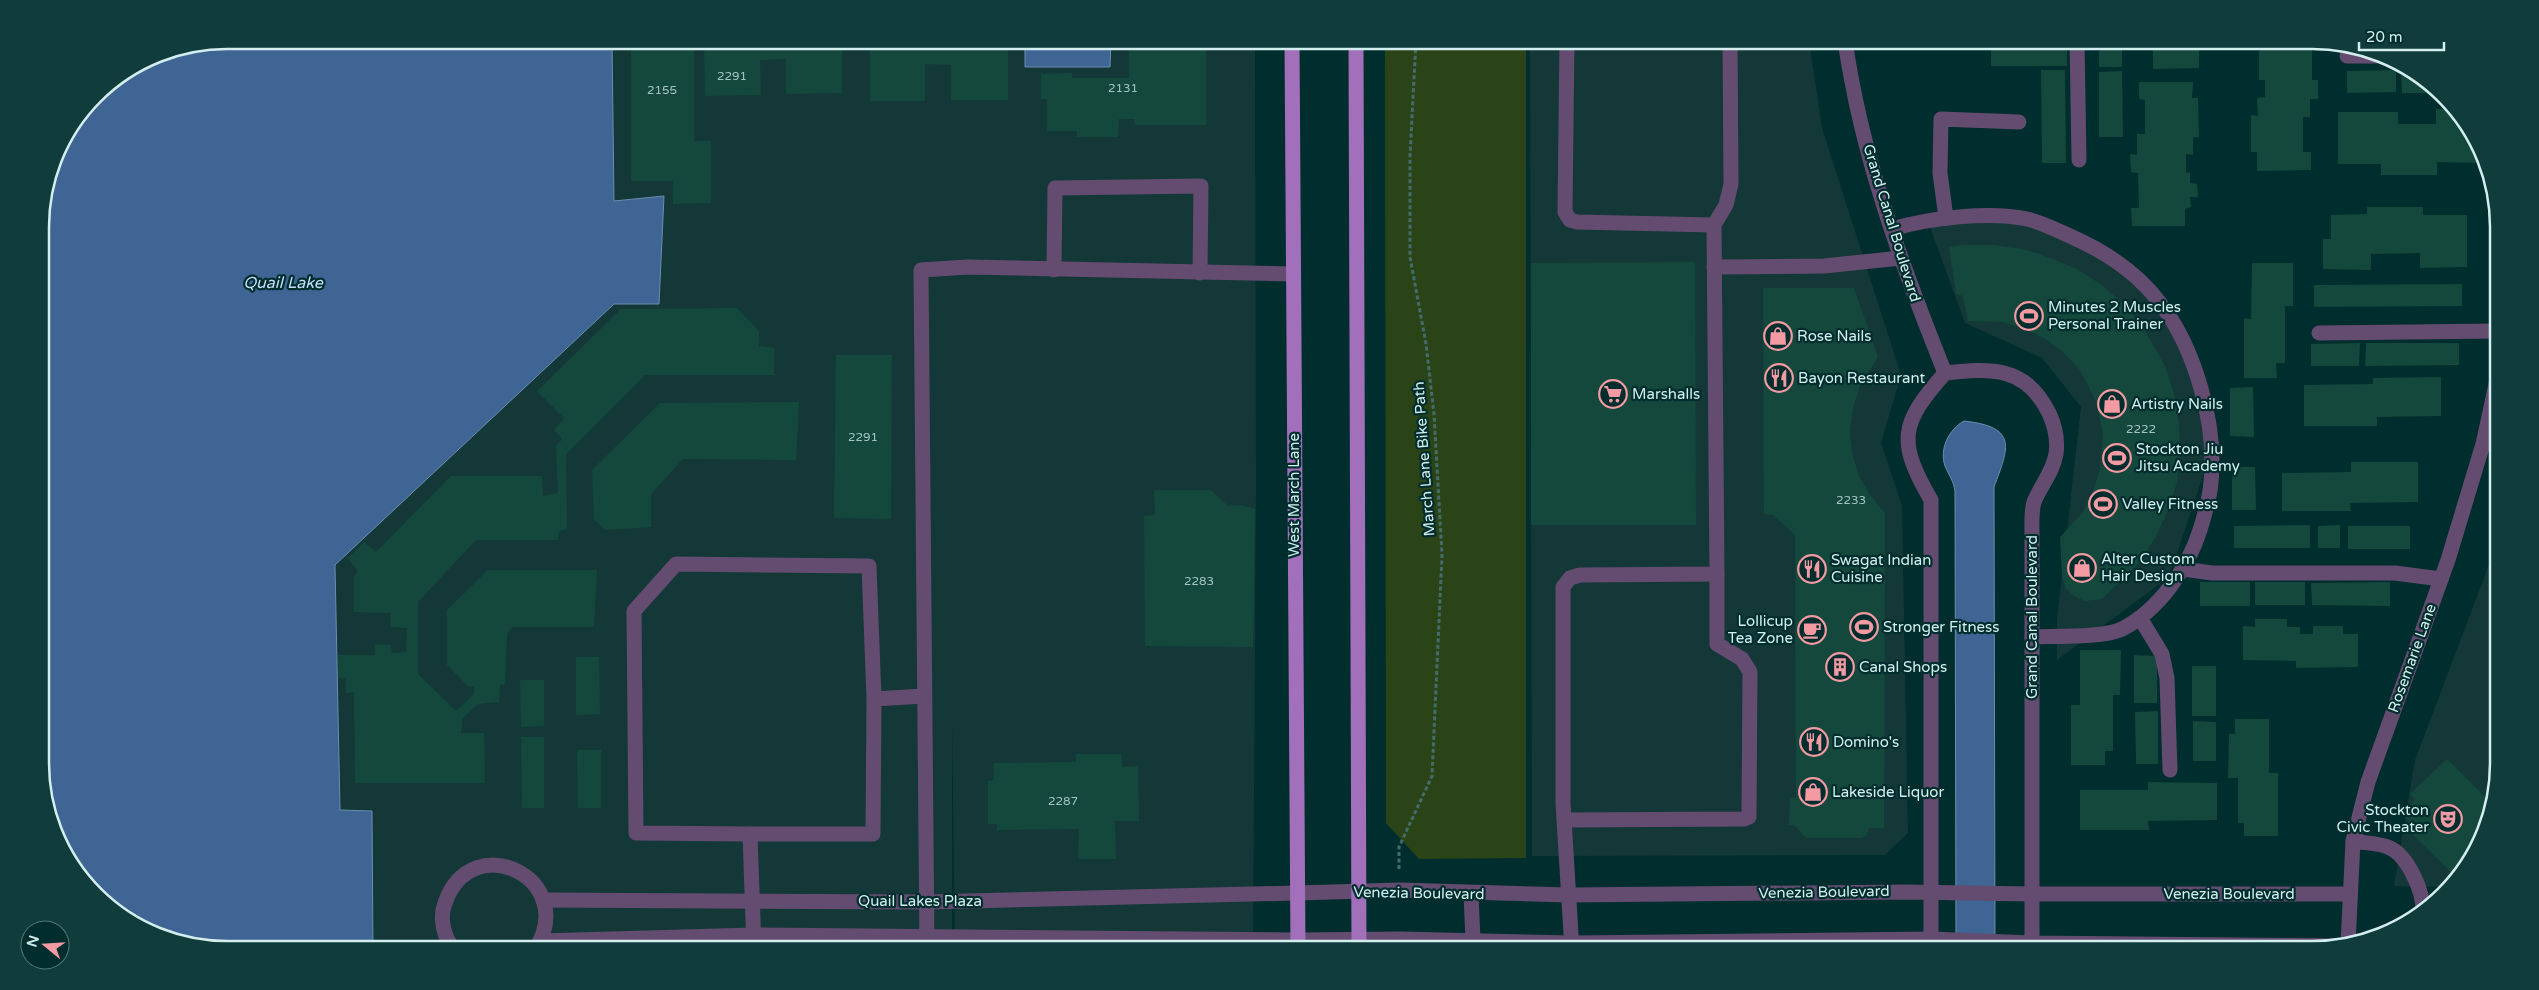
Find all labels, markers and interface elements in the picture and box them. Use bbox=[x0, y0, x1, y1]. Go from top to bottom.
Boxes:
scale bar bbox=[2359, 20, 2444, 52]
text: 20 m bbox=[2366, 28, 2403, 46]
house number: 2291 bbox=[717, 69, 747, 83]
house number: 2131 bbox=[1108, 81, 1138, 95]
house number: 2155 bbox=[647, 83, 677, 97]
street label: Grand Canal Boulevard bbox=[1859, 142, 1925, 304]
water label: Quail Lake bbox=[243, 273, 324, 293]
place label: Minutes 2 Muscles Personal Trainer bbox=[2048, 298, 2181, 333]
sports icon: Minutes 2 Muscles Personal Trainer bbox=[2014, 301, 2044, 331]
shop icon: Rose Nails bbox=[1763, 321, 1793, 351]
place label: Rose Nails bbox=[1797, 327, 1872, 345]
restaurant icon: Bayon Restaurant bbox=[1764, 363, 1794, 393]
place label: Bayon Restaurant bbox=[1798, 369, 1925, 387]
supermarket icon: Marshalls bbox=[1598, 379, 1628, 409]
street label: March Lane Bike Path bbox=[1410, 381, 1438, 537]
place label: Marshalls bbox=[1632, 385, 1700, 403]
shop icon: Artistry Nails bbox=[2097, 389, 2127, 419]
place label: Artistry Nails bbox=[2131, 395, 2223, 413]
house number: 2222 bbox=[2126, 422, 2156, 436]
house number: 2291 bbox=[848, 430, 878, 444]
street label: West March Lane bbox=[1285, 433, 1303, 557]
place label: Stockton Jiu Jitsu Academy bbox=[2136, 440, 2240, 475]
sports icon: Stockton Jiu Jitsu Academy bbox=[2102, 443, 2132, 473]
sports icon: Valley Fitness bbox=[2088, 489, 2118, 519]
house number: 2233 bbox=[1836, 493, 1866, 507]
place label: Valley Fitness bbox=[2122, 495, 2218, 513]
street label: Grand Canal Boulevard bbox=[2023, 535, 2041, 699]
place label: Alter Custom Hair Design bbox=[2101, 550, 2195, 585]
place label: Swagat Indian Cuisine bbox=[1831, 551, 1931, 586]
shop icon: Alter Custom Hair Design bbox=[2067, 553, 2097, 583]
restaurant icon: Swagat Indian Cuisine bbox=[1797, 554, 1827, 584]
house number: 2283 bbox=[1184, 574, 1214, 588]
street label: Rosemarie Lane bbox=[2384, 601, 2440, 715]
place label: Lollicup Tea Zone bbox=[1728, 612, 1793, 647]
sports icon: Stronger Fitness bbox=[1849, 612, 1879, 642]
cafe icon: Lollicup Tea Zone bbox=[1797, 615, 1827, 645]
place label: Stronger Fitness bbox=[1883, 618, 1999, 636]
building icon: Canal Shops bbox=[1825, 652, 1855, 682]
place label: Canal Shops bbox=[1859, 658, 1947, 676]
restaurant icon: Domino's bbox=[1799, 727, 1829, 757]
place label: Domino's bbox=[1833, 733, 1899, 751]
shop icon: Lakeside Liquor bbox=[1798, 777, 1828, 807]
place label: Lakeside Liquor bbox=[1832, 783, 1944, 801]
house number: 2287 bbox=[1048, 794, 1078, 808]
place label: Stockton Civic Theater bbox=[2336, 801, 2429, 836]
theatre icon: Stockton Civic Theater bbox=[2433, 804, 2463, 834]
street label: Venezia Boulevard bbox=[1758, 882, 1890, 902]
street label: Venezia Boulevard bbox=[1353, 883, 1485, 903]
street label: Venezia Boulevard bbox=[2163, 885, 2295, 903]
street label: Quail Lakes Plaza bbox=[858, 892, 982, 910]
north arrow bbox=[20, 920, 70, 970]
text: N bbox=[23, 933, 43, 949]

